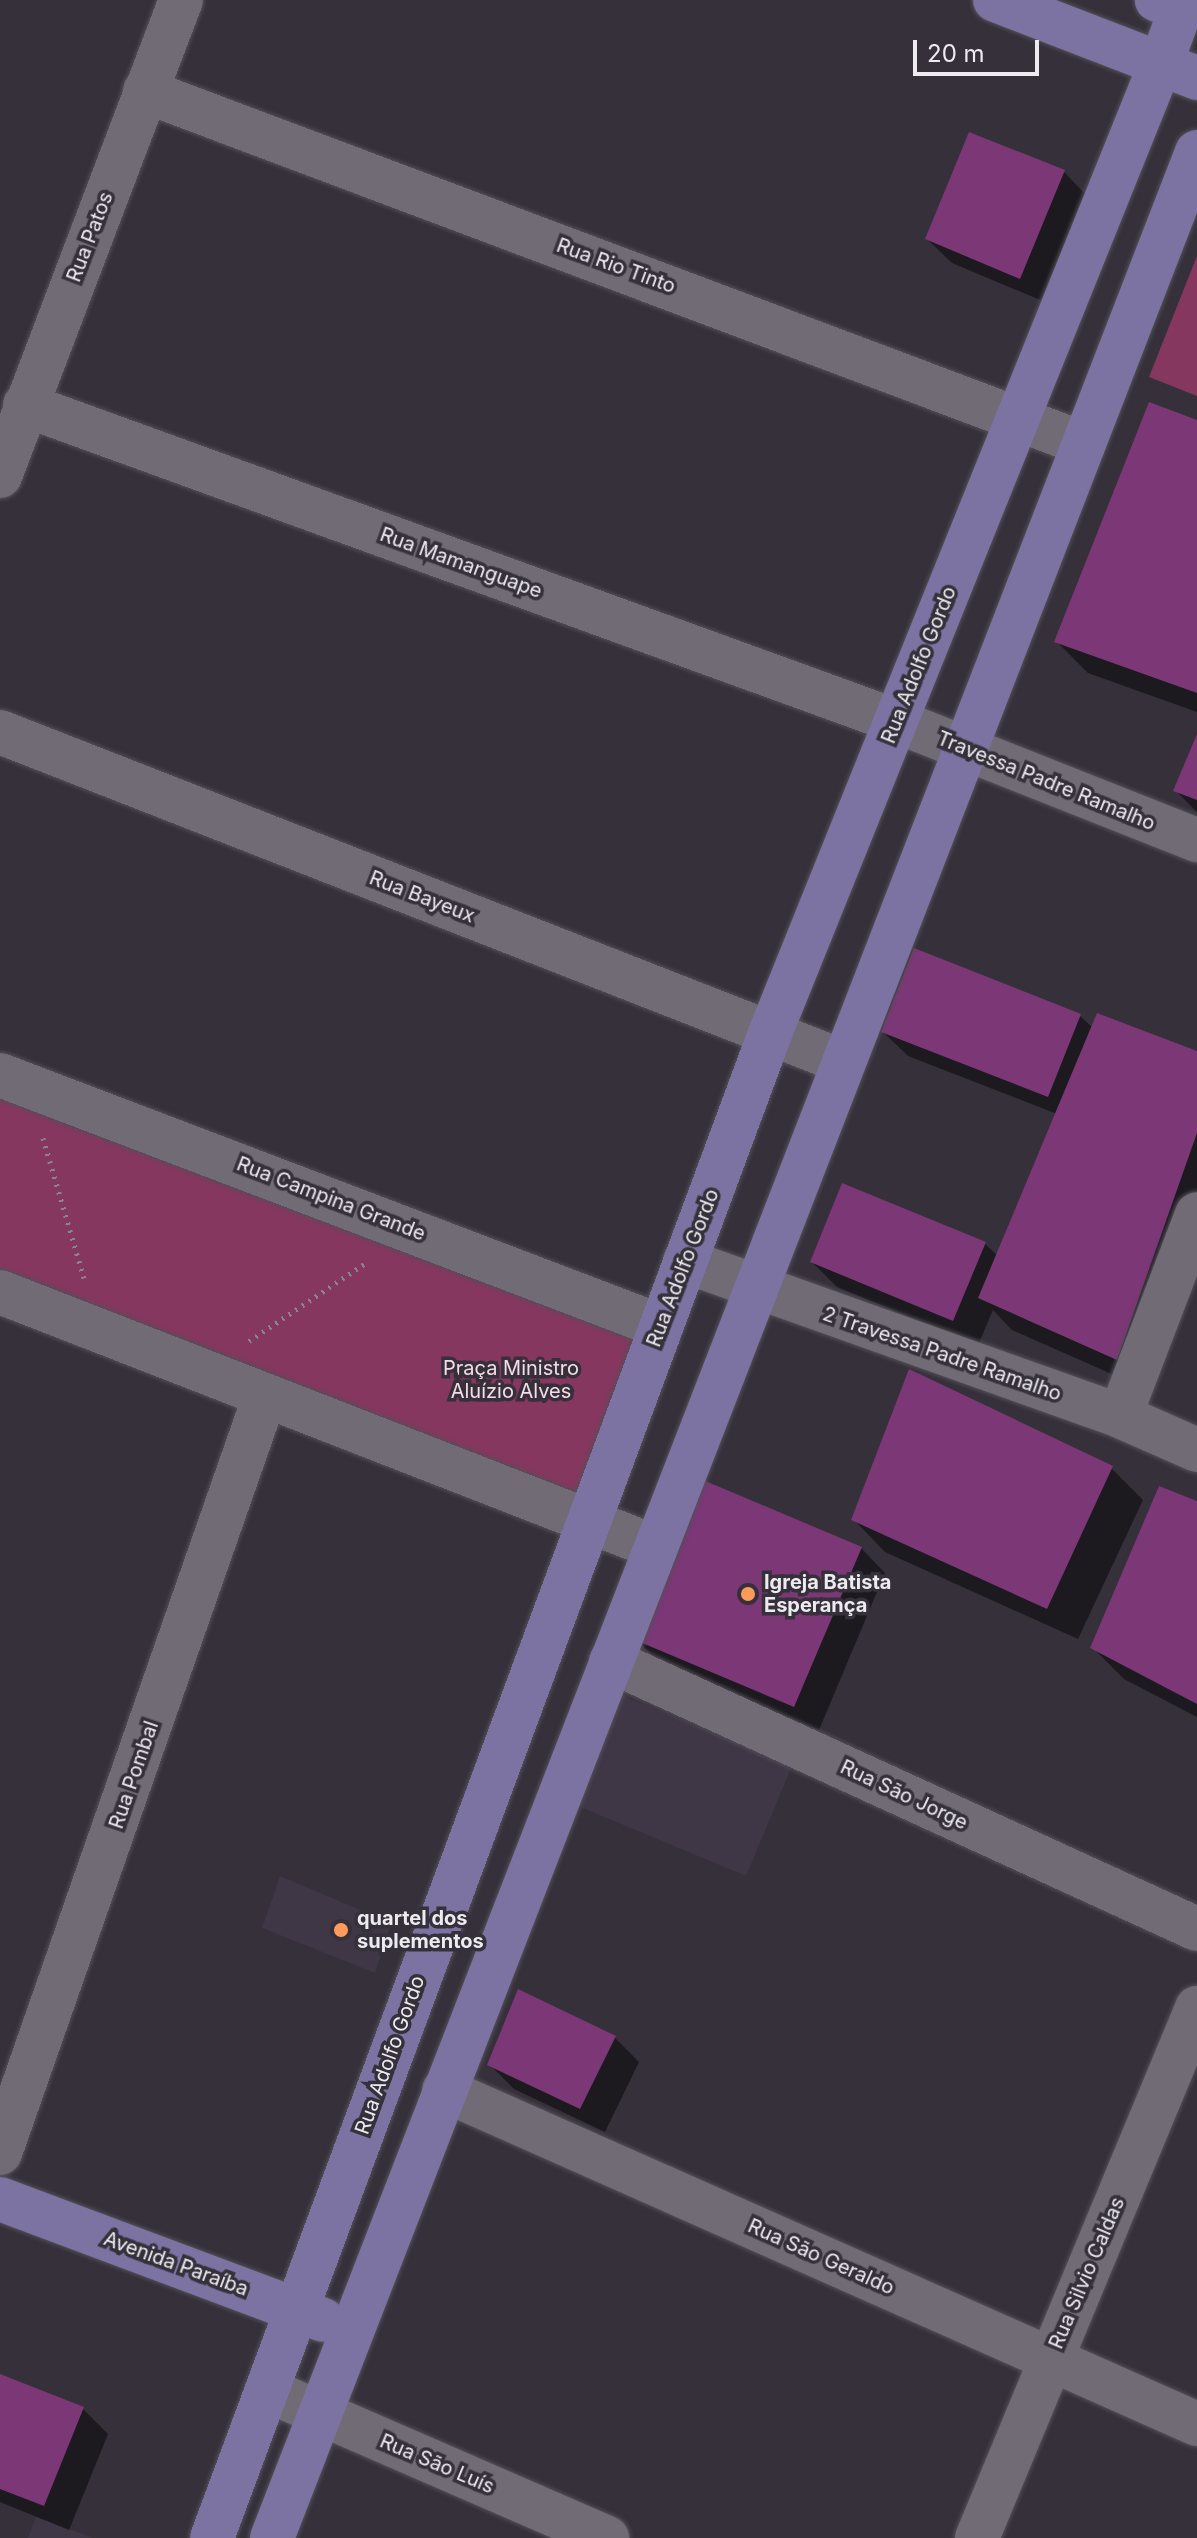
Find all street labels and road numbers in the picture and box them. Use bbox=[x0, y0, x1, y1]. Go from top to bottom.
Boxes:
street label: Rua Patos bbox=[62, 189, 118, 285]
street label: Rua Rio Tinto bbox=[553, 233, 679, 299]
street label: Rua Mamanguape bbox=[377, 523, 545, 603]
street label: Rua Adolfo Gordo bbox=[877, 583, 961, 747]
street label: Travessa Padre Ramalho bbox=[934, 726, 1158, 836]
street label: Rua Bayeux bbox=[366, 866, 478, 928]
street label: Rua Campina Grande bbox=[233, 1152, 429, 1246]
street label: Rua Adolfo Gordo bbox=[642, 1186, 724, 1350]
street label: 2 Travessa Padre Ramalho bbox=[820, 1302, 1064, 1406]
street label: Rua Pombal bbox=[104, 1718, 164, 1832]
street label: Rua São Jorge bbox=[837, 1755, 971, 1835]
street label: Rua Adolfo Gordo bbox=[350, 1972, 430, 2138]
street label: Rua Silvio Caldas bbox=[1044, 2193, 1130, 2353]
street label: Rua São Geraldo bbox=[744, 2214, 898, 2300]
street label: Avenida Paraíba bbox=[100, 2227, 252, 2301]
street label: Rua São Luís bbox=[376, 2429, 498, 2499]

